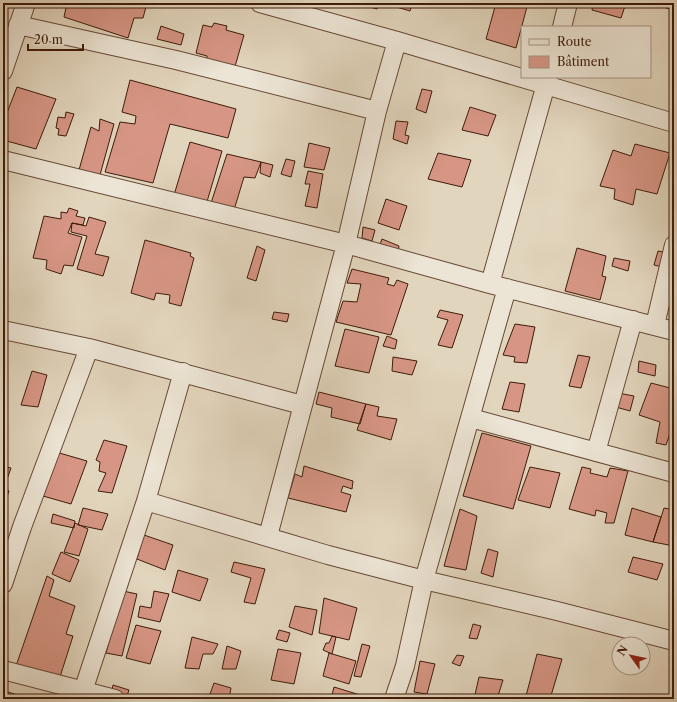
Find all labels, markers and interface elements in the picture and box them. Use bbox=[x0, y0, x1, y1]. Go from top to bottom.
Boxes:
scale bar bbox=[28, 26, 83, 52]
legend bbox=[521, 26, 651, 78]
text: 20 m bbox=[34, 32, 63, 47]
text: Route bbox=[557, 34, 592, 49]
text: Bâtiment bbox=[557, 54, 610, 69]
north arrow bbox=[611, 636, 651, 676]
text: N bbox=[614, 642, 631, 658]

